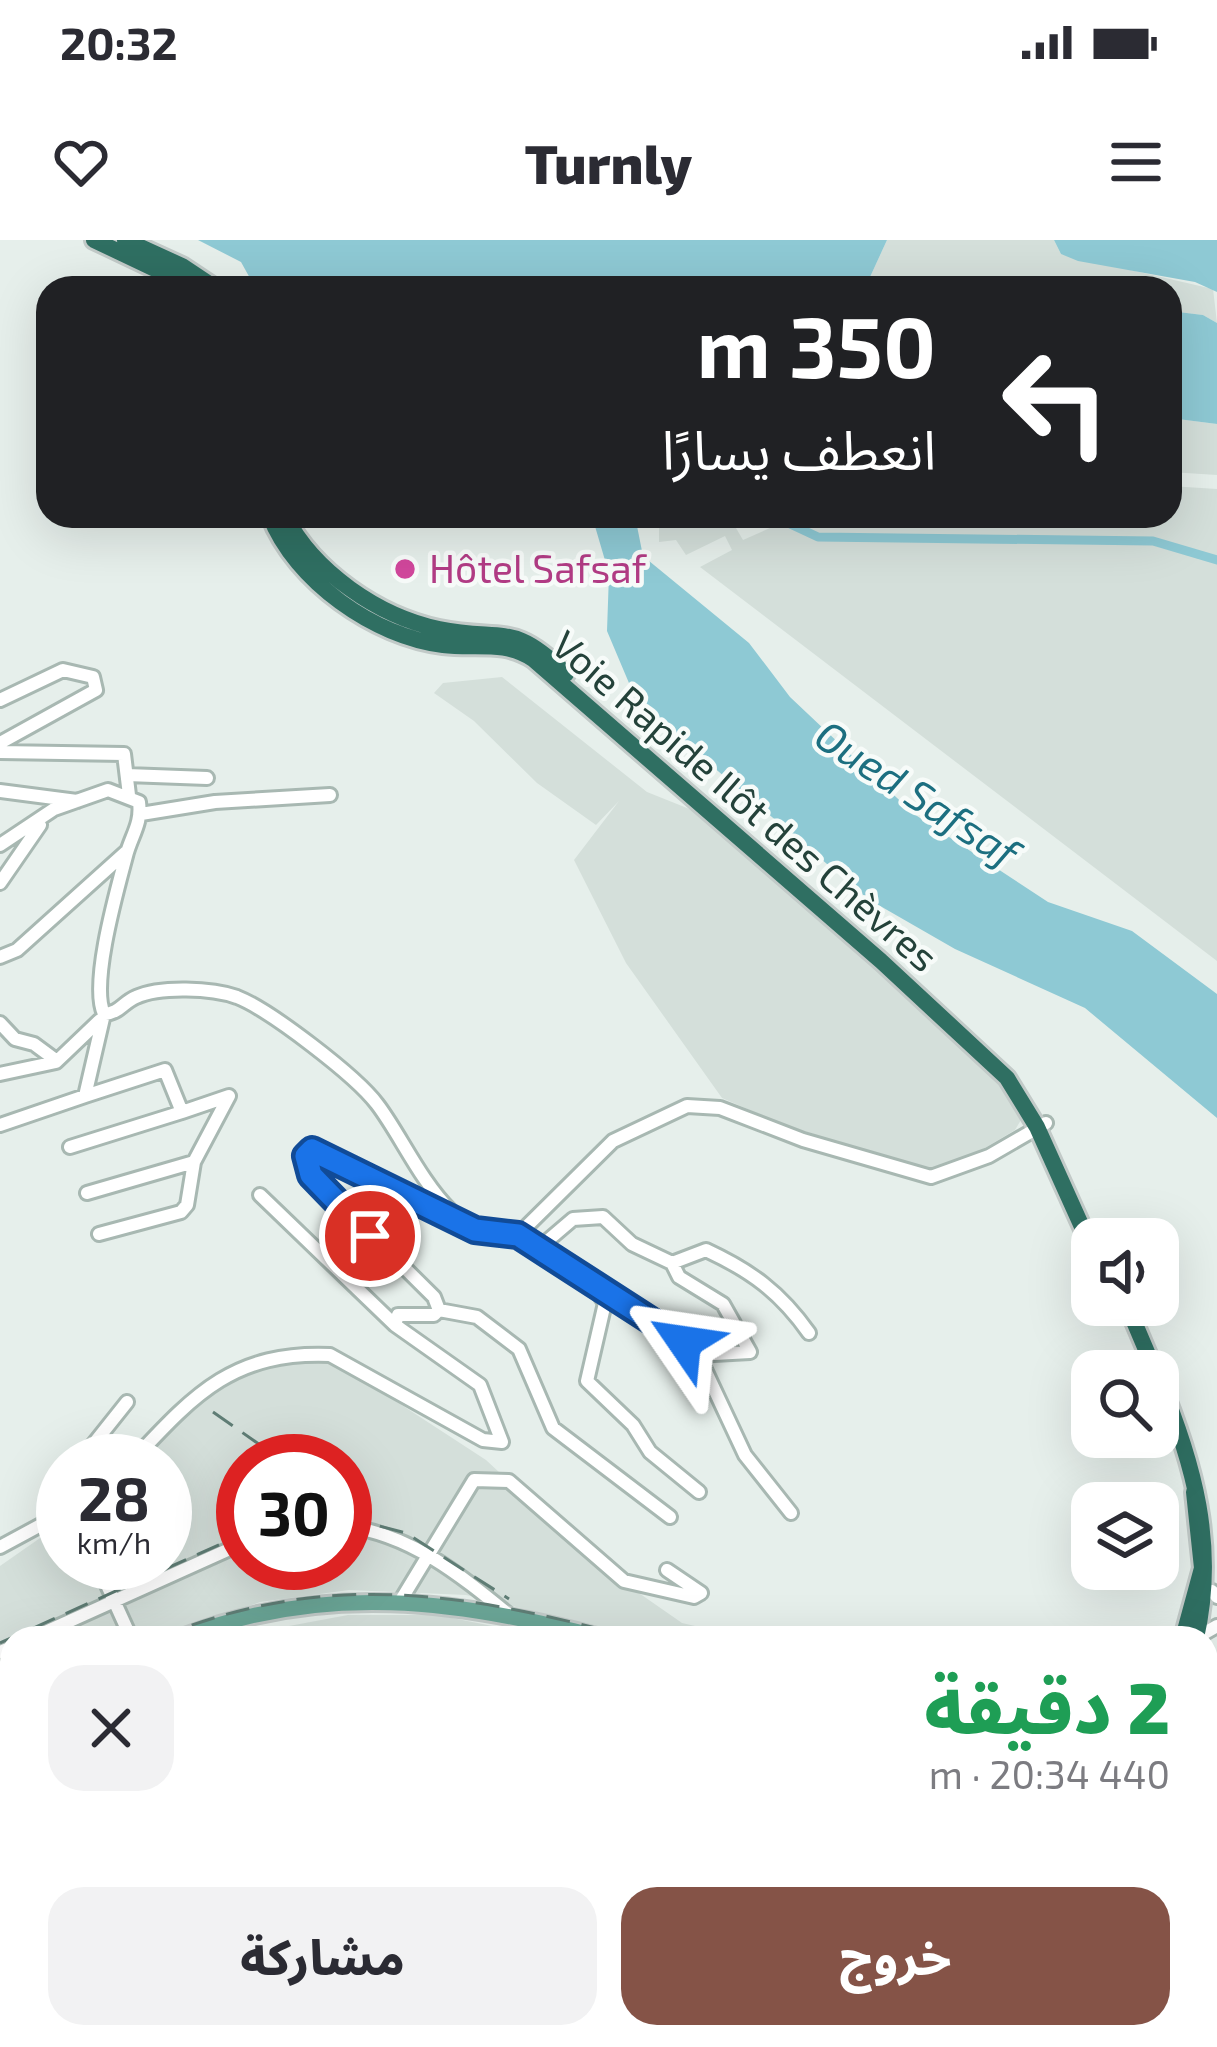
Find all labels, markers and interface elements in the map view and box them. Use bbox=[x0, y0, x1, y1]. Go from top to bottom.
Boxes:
text: 20:32 bbox=[60, 15, 178, 69]
icon: heart bbox=[48, 129, 114, 195]
icon: menu bbox=[1103, 129, 1169, 195]
text: Turnly bbox=[525, 130, 692, 195]
text: 350 m bbox=[697, 294, 936, 395]
icon: left bbox=[978, 324, 1134, 480]
text: انعطف يسارًا bbox=[662, 416, 936, 481]
place label: Hôtel Safsaf bbox=[429, 544, 648, 591]
marker: Hôtel Safsaf bbox=[392, 556, 418, 582]
street label: Voie Rapide Ilôt des Chèvres bbox=[544, 620, 948, 980]
water label: Oued Safsaf bbox=[807, 708, 1032, 879]
pin bbox=[319, 1185, 421, 1287]
icon: arrive bbox=[337, 1203, 403, 1269]
map controls bbox=[1071, 1218, 1179, 1590]
button: sound bbox=[1071, 1218, 1179, 1326]
position arrow bbox=[621, 1279, 747, 1405]
button: search bbox=[1071, 1350, 1179, 1458]
speed limit sign: 30 bbox=[216, 1434, 372, 1590]
text: 28 bbox=[78, 1461, 150, 1533]
button: layers bbox=[1071, 1482, 1179, 1590]
text: km/h bbox=[77, 1524, 151, 1560]
text: 2 دقيقة bbox=[924, 1662, 1170, 1748]
button: close bbox=[48, 1665, 174, 1791]
text: 440 m · 20:34 bbox=[929, 1750, 1170, 1797]
button: مشاركة bbox=[48, 1887, 597, 2025]
button: خروج bbox=[621, 1887, 1170, 2025]

